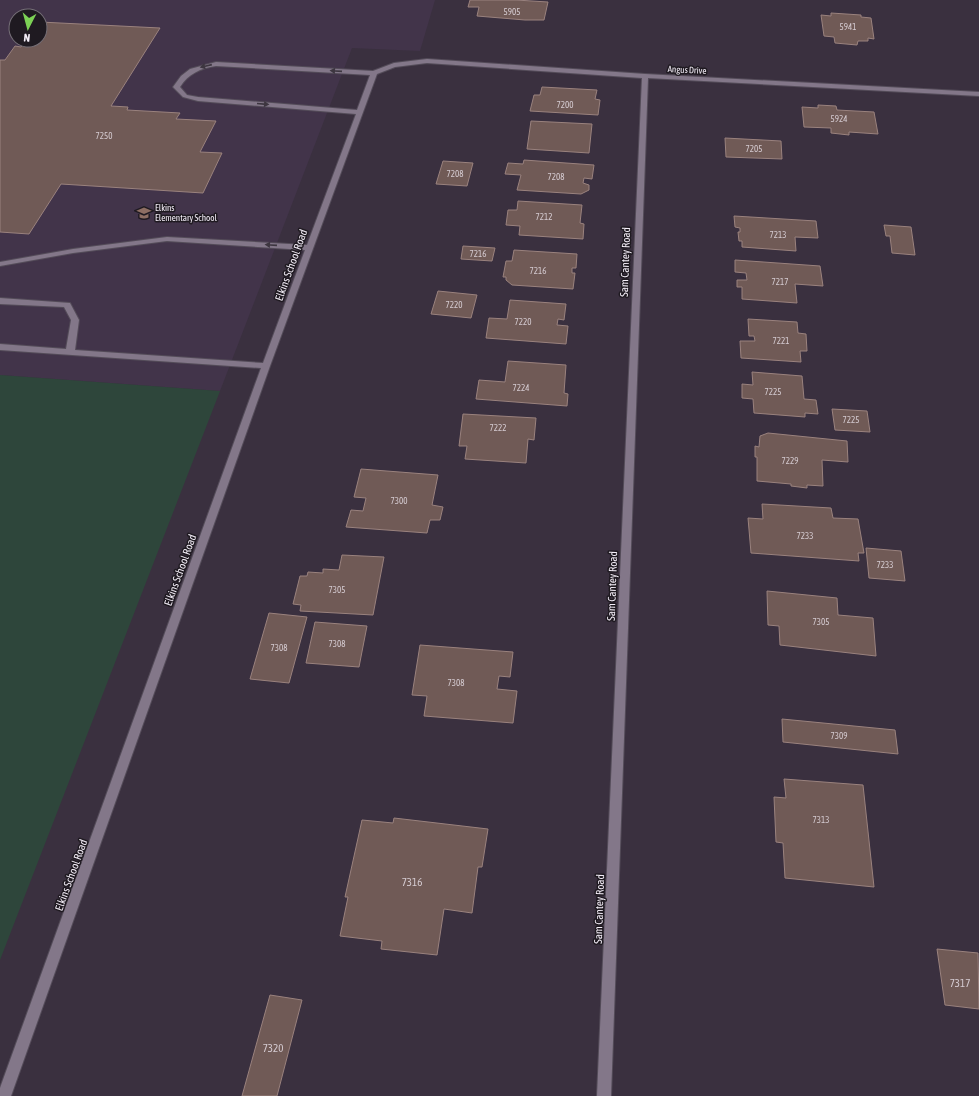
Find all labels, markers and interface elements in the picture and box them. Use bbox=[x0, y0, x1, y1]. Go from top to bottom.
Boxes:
house number: 5905 bbox=[504, 7, 520, 17]
north arrow bbox=[8, 8, 48, 48]
house number: 5941 bbox=[840, 22, 856, 32]
text: N bbox=[23, 32, 31, 44]
one-way arrow bbox=[200, 63, 212, 69]
street label: Angus Drive bbox=[667, 64, 707, 76]
one-way arrow bbox=[330, 67, 342, 74]
one-way arrow bbox=[257, 100, 269, 107]
house number: 7200 bbox=[557, 100, 573, 110]
house number: 5924 bbox=[831, 114, 847, 124]
house number: 7250 bbox=[96, 131, 112, 141]
house number: 7205 bbox=[746, 144, 762, 154]
house number: 7208 bbox=[447, 169, 463, 179]
house number: 7208 bbox=[548, 172, 564, 182]
place label: Elkins Elementary School bbox=[155, 203, 217, 223]
school or university icon: Elkins Elementary School bbox=[136, 205, 152, 221]
house number: 7212 bbox=[536, 212, 552, 222]
street label: Sam Cantey Road bbox=[618, 227, 632, 297]
street label: Elkins School Road bbox=[273, 228, 309, 302]
house number: 7213 bbox=[770, 230, 786, 240]
one-way arrow bbox=[265, 242, 277, 249]
house number: 7216 bbox=[470, 249, 486, 259]
house number: 7216 bbox=[530, 266, 546, 276]
house number: 7217 bbox=[772, 277, 788, 287]
house number: 7220 bbox=[446, 300, 462, 310]
house number: 7220 bbox=[515, 317, 531, 327]
house number: 7221 bbox=[773, 336, 789, 346]
house number: 7224 bbox=[513, 383, 529, 393]
house number: 7225 bbox=[765, 387, 781, 397]
house number: 7225 bbox=[843, 415, 859, 425]
house number: 7222 bbox=[490, 423, 506, 433]
house number: 7229 bbox=[782, 456, 798, 466]
house number: 7300 bbox=[391, 496, 407, 506]
house number: 7233 bbox=[797, 531, 813, 541]
street label: Elkins School Road bbox=[162, 533, 198, 607]
street label: Sam Cantey Road bbox=[605, 551, 619, 621]
house number: 7233 bbox=[877, 560, 893, 570]
house number: 7305 bbox=[329, 585, 345, 595]
house number: 7305 bbox=[813, 617, 829, 627]
house number: 7308 bbox=[329, 639, 345, 649]
house number: 7308 bbox=[271, 643, 287, 653]
house number: 7308 bbox=[448, 678, 464, 688]
house number: 7309 bbox=[831, 731, 847, 741]
house number: 7313 bbox=[813, 815, 829, 825]
street label: Elkins School Road bbox=[53, 838, 89, 912]
street label: Sam Cantey Road bbox=[592, 874, 606, 944]
house number: 7316 bbox=[402, 876, 422, 888]
house number: 7317 bbox=[950, 977, 970, 989]
house number: 7320 bbox=[263, 1042, 283, 1054]

